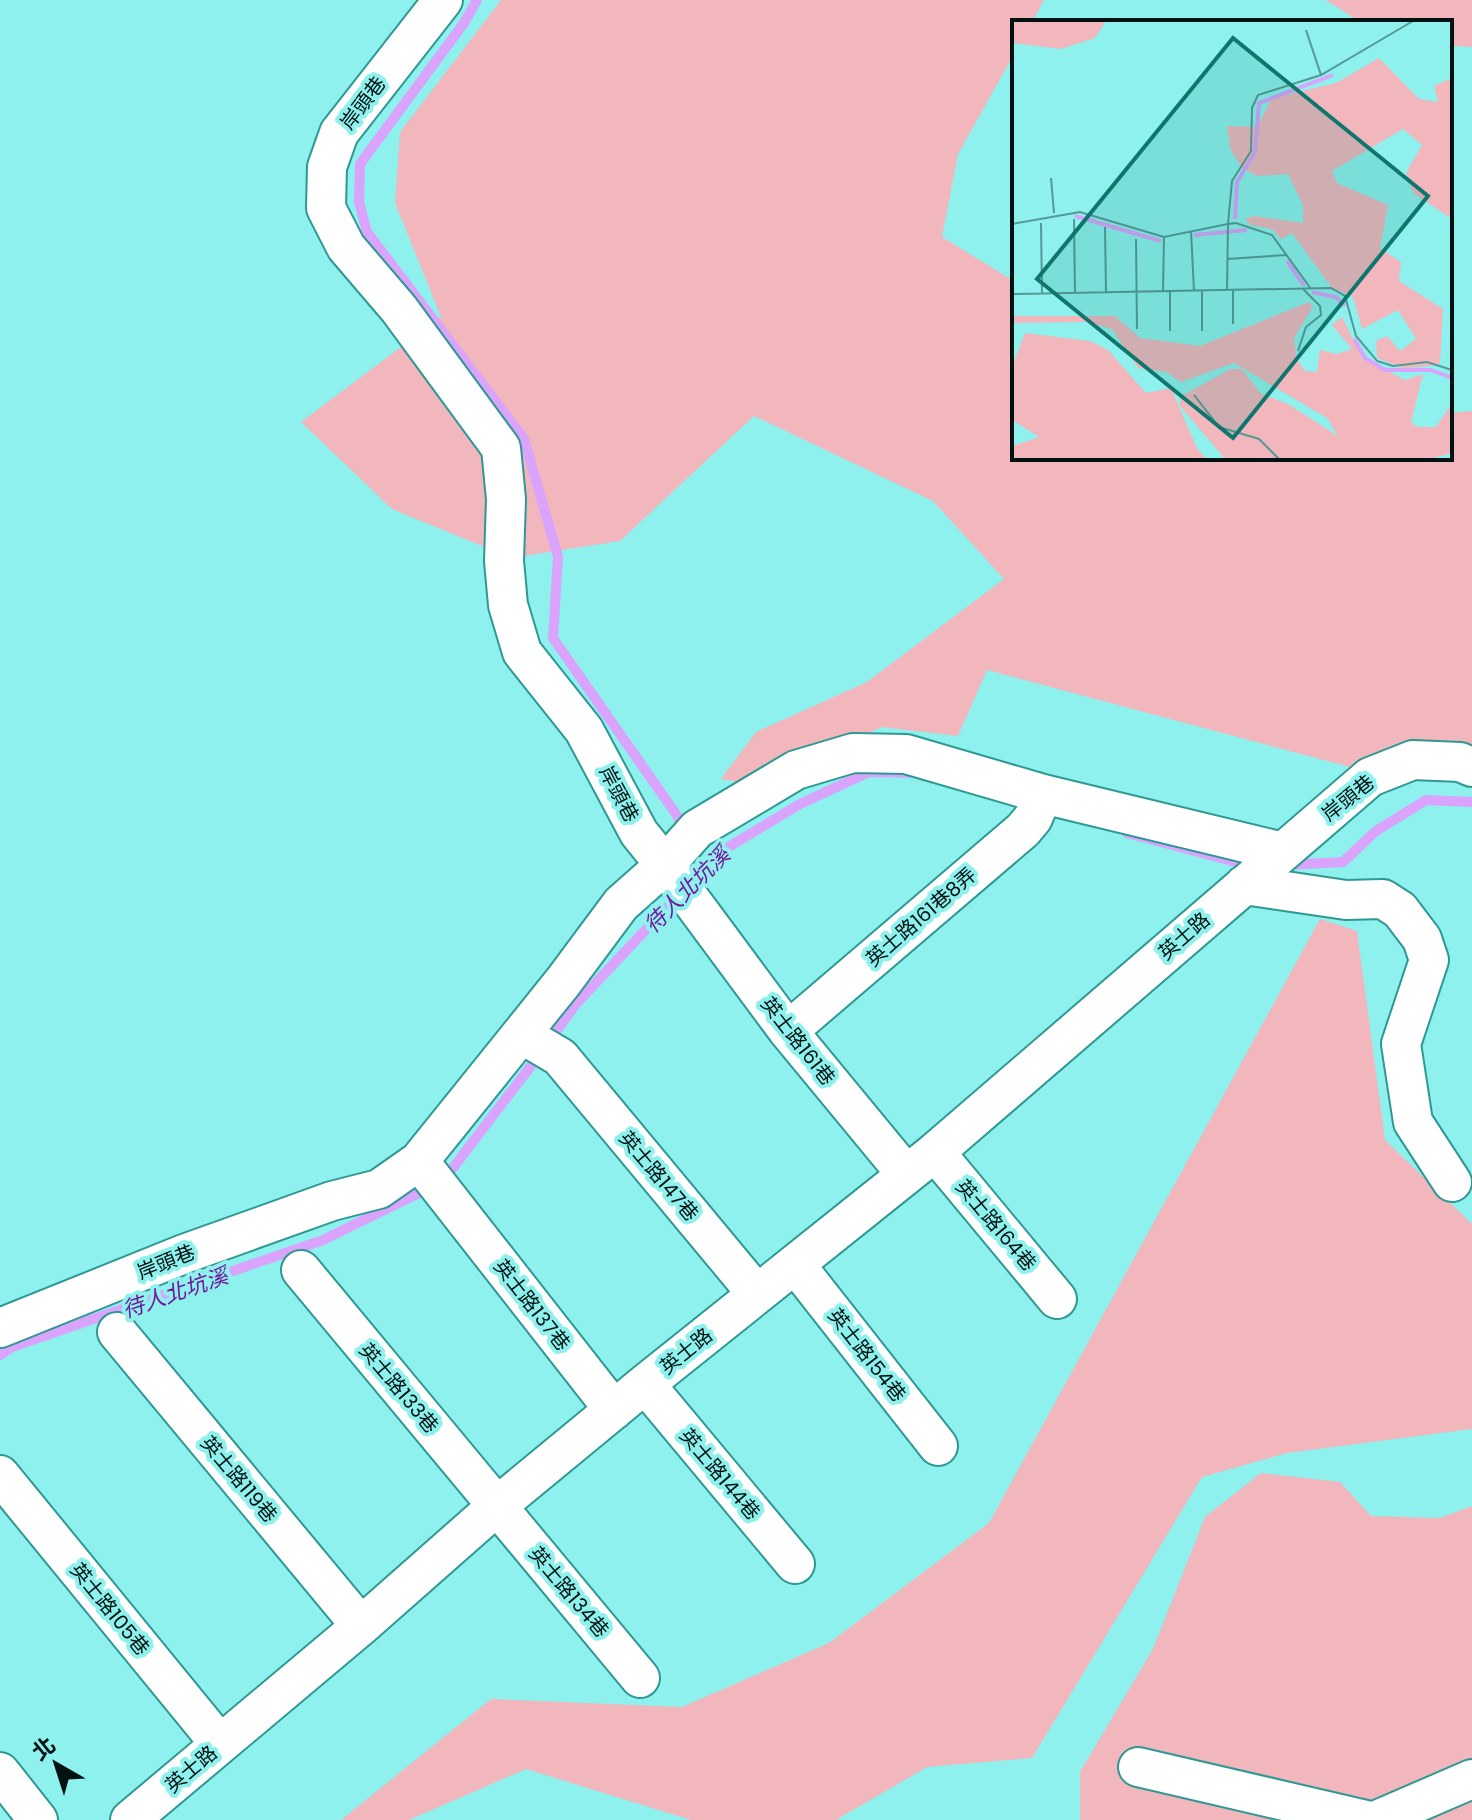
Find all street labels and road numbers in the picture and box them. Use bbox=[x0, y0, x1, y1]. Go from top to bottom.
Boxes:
street label: 岸頭巷 bbox=[334, 71, 392, 135]
street label: 岸頭巷 bbox=[593, 761, 645, 827]
street label: 岸頭巷 bbox=[1316, 768, 1380, 828]
street label: 英士路161巷8弄 bbox=[860, 861, 982, 973]
street label: 英士路 bbox=[1152, 906, 1216, 966]
street label: 英士路161巷 bbox=[754, 991, 842, 1091]
street label: 英士路147巷 bbox=[613, 1125, 705, 1227]
street label: 英士路164巷 bbox=[949, 1173, 1043, 1277]
street label: 岸頭巷 bbox=[133, 1238, 199, 1286]
street label: 英士路137巷 bbox=[487, 1253, 577, 1357]
street label: 英士路154巷 bbox=[822, 1302, 912, 1408]
street label: 英士路 bbox=[654, 1321, 718, 1381]
street label: 英士路133巷 bbox=[353, 1337, 445, 1439]
street label: 英士路144巷 bbox=[673, 1422, 767, 1526]
street label: 英士路119巷 bbox=[194, 1430, 284, 1528]
street label: 英士路134巷 bbox=[523, 1541, 615, 1643]
street label: 英士路105巷 bbox=[64, 1557, 156, 1661]
street label: 英士路 bbox=[159, 1739, 223, 1799]

